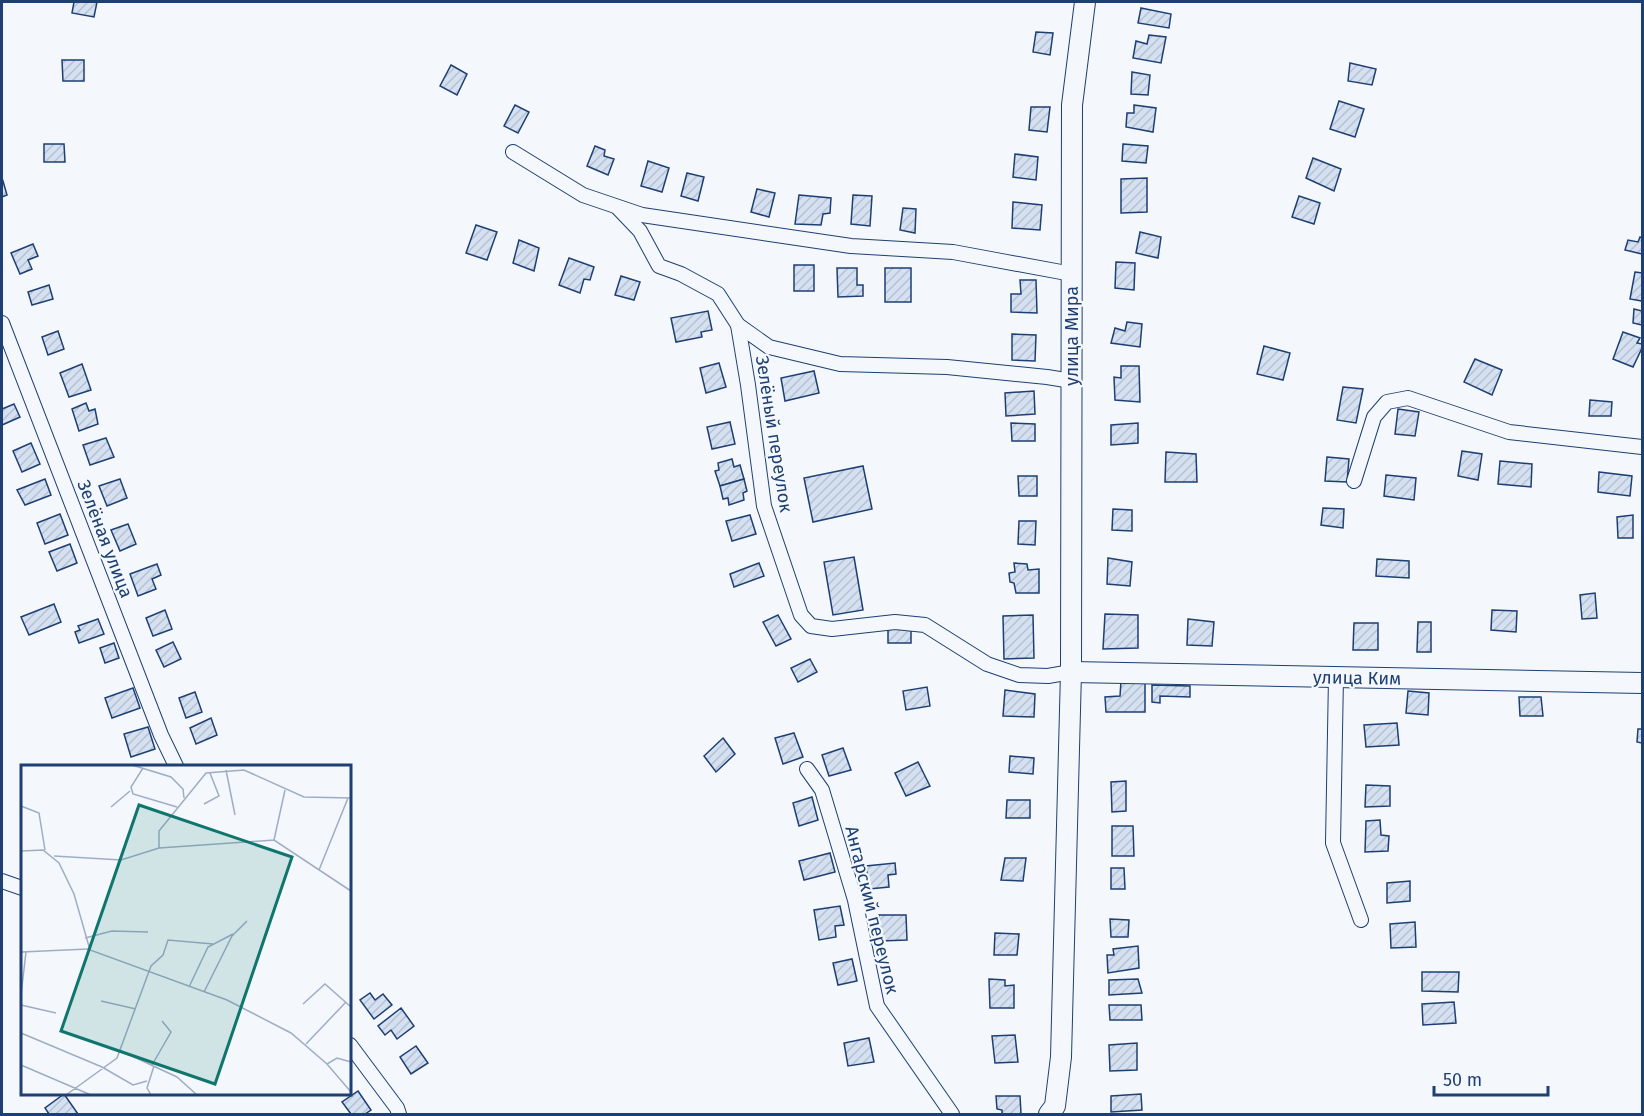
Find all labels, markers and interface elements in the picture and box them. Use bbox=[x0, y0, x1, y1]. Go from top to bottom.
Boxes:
street label: улица Мира bbox=[1061, 286, 1083, 386]
street label: Зелёный переулок bbox=[751, 354, 797, 515]
street label: Зелёная улица bbox=[72, 477, 138, 601]
street label: улица Ким bbox=[1313, 666, 1401, 690]
inset map bbox=[21, 765, 351, 1095]
street label: Ангарский переулок bbox=[840, 824, 904, 997]
scale bar bbox=[1434, 1059, 1548, 1097]
text: 50 m bbox=[1443, 1069, 1482, 1091]

